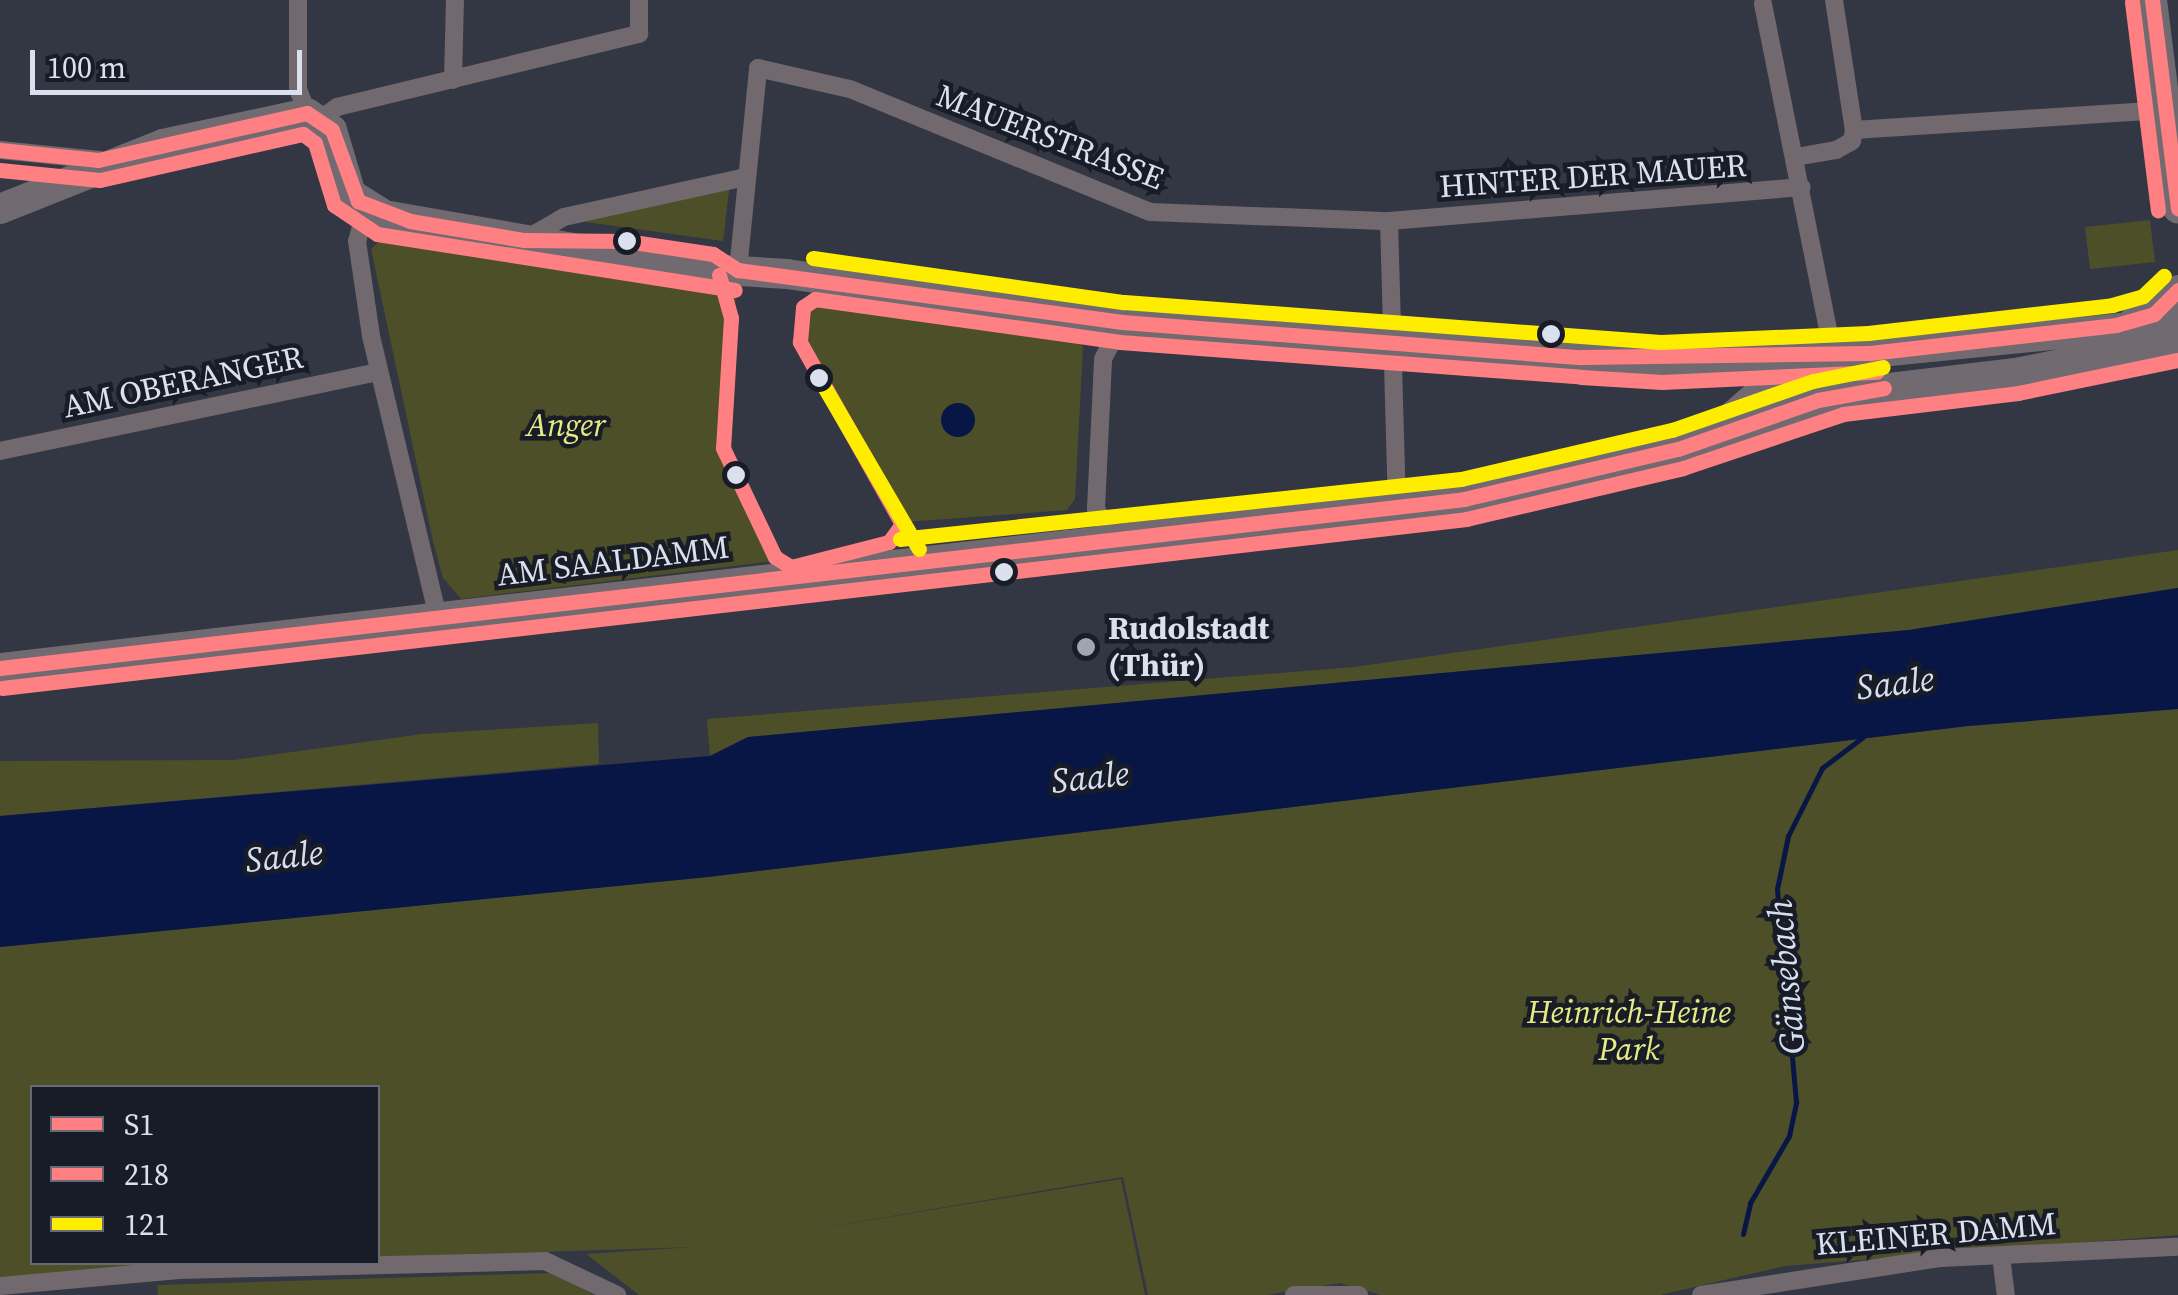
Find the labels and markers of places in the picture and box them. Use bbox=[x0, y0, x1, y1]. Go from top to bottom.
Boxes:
unlabelled marker bbox=[617, 231, 637, 251]
unlabelled marker bbox=[1541, 324, 1561, 344]
unlabelled marker bbox=[809, 368, 829, 388]
unlabelled marker bbox=[726, 465, 746, 485]
unlabelled marker bbox=[994, 562, 1014, 582]
place label: Rudolstadt (Thür) bbox=[1108, 610, 1269, 685]
marker: Rudolstadt (Thür) bbox=[1073, 634, 1099, 660]

